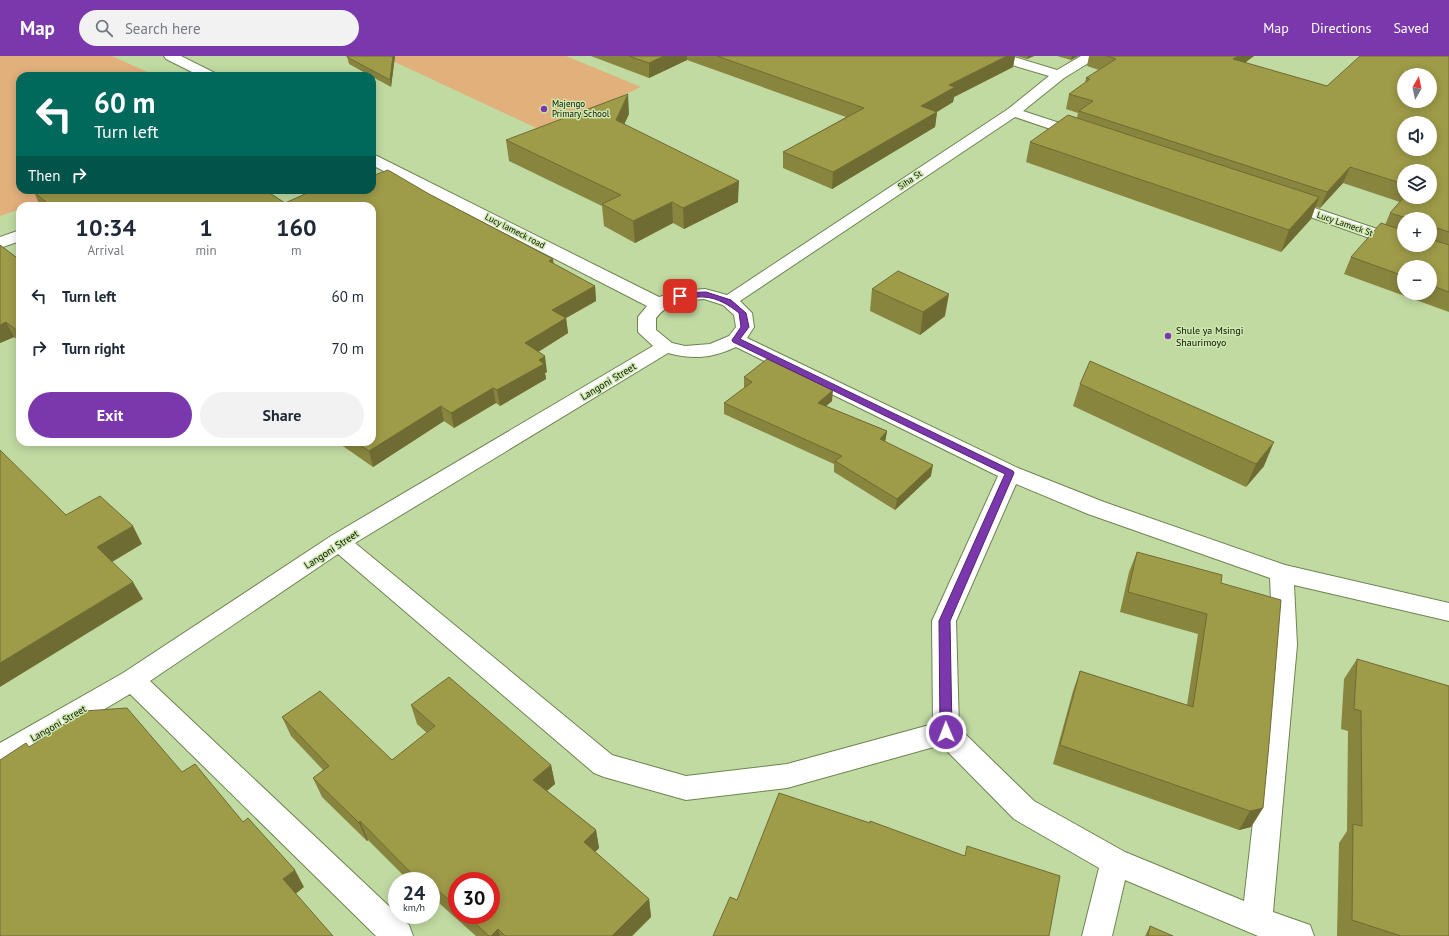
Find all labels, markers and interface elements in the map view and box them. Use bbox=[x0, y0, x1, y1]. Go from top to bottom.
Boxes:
search box bbox=[79, 10, 359, 46]
text: Map bbox=[20, 16, 55, 40]
icon: search bbox=[93, 17, 115, 39]
text: Search here bbox=[125, 19, 201, 38]
text: Map bbox=[1263, 19, 1289, 37]
text: Directions bbox=[1311, 19, 1371, 37]
text: Saved bbox=[1393, 19, 1429, 37]
north arrow bbox=[1397, 68, 1437, 108]
map controls bbox=[1397, 68, 1437, 300]
text: 60 m bbox=[94, 84, 155, 121]
icon: left bbox=[28, 88, 80, 140]
place label: Majengo Primary School bbox=[552, 98, 610, 119]
marker: Majengo Primary School bbox=[539, 104, 549, 114]
button: sound bbox=[1397, 116, 1437, 156]
text: Turn left bbox=[94, 120, 159, 143]
icon: right bbox=[68, 164, 90, 186]
button: layers bbox=[1397, 164, 1437, 204]
text: Then bbox=[28, 166, 60, 185]
street label: Siha St bbox=[896, 168, 924, 192]
street label: Lucy Lameck St bbox=[1316, 209, 1375, 238]
street label: Lucy lameck road bbox=[483, 211, 547, 251]
text: 10:34 bbox=[75, 212, 136, 243]
text: 1 bbox=[199, 212, 213, 243]
text: 160 bbox=[276, 212, 317, 243]
button: + bbox=[1397, 212, 1437, 252]
text: Arrival bbox=[88, 242, 124, 259]
text: min bbox=[195, 242, 217, 259]
text: m bbox=[291, 242, 302, 259]
button: − bbox=[1397, 260, 1437, 300]
pin bbox=[663, 279, 697, 313]
icon: left bbox=[28, 285, 50, 307]
icon: arrive bbox=[669, 285, 691, 307]
text: Turn left bbox=[62, 287, 116, 306]
text: 60 m bbox=[331, 287, 364, 306]
place label: Shule ya Msingi Shaurimoyo bbox=[1176, 324, 1243, 349]
marker: Shule ya Msingi Shaurimoyo bbox=[1163, 331, 1173, 341]
icon: right bbox=[28, 337, 50, 359]
text: Turn right bbox=[62, 339, 125, 358]
text: 70 m bbox=[331, 339, 364, 358]
street label: Langoni Street bbox=[578, 359, 639, 403]
button: Exit bbox=[28, 392, 192, 438]
button: Share bbox=[200, 392, 364, 438]
street label: Langoni Street bbox=[302, 527, 362, 572]
street label: Langoni Street bbox=[28, 702, 89, 745]
position arrow bbox=[925, 711, 967, 753]
speed limit sign: 30 bbox=[448, 872, 500, 924]
text: 24 bbox=[403, 880, 425, 906]
text: km/h bbox=[403, 901, 425, 914]

